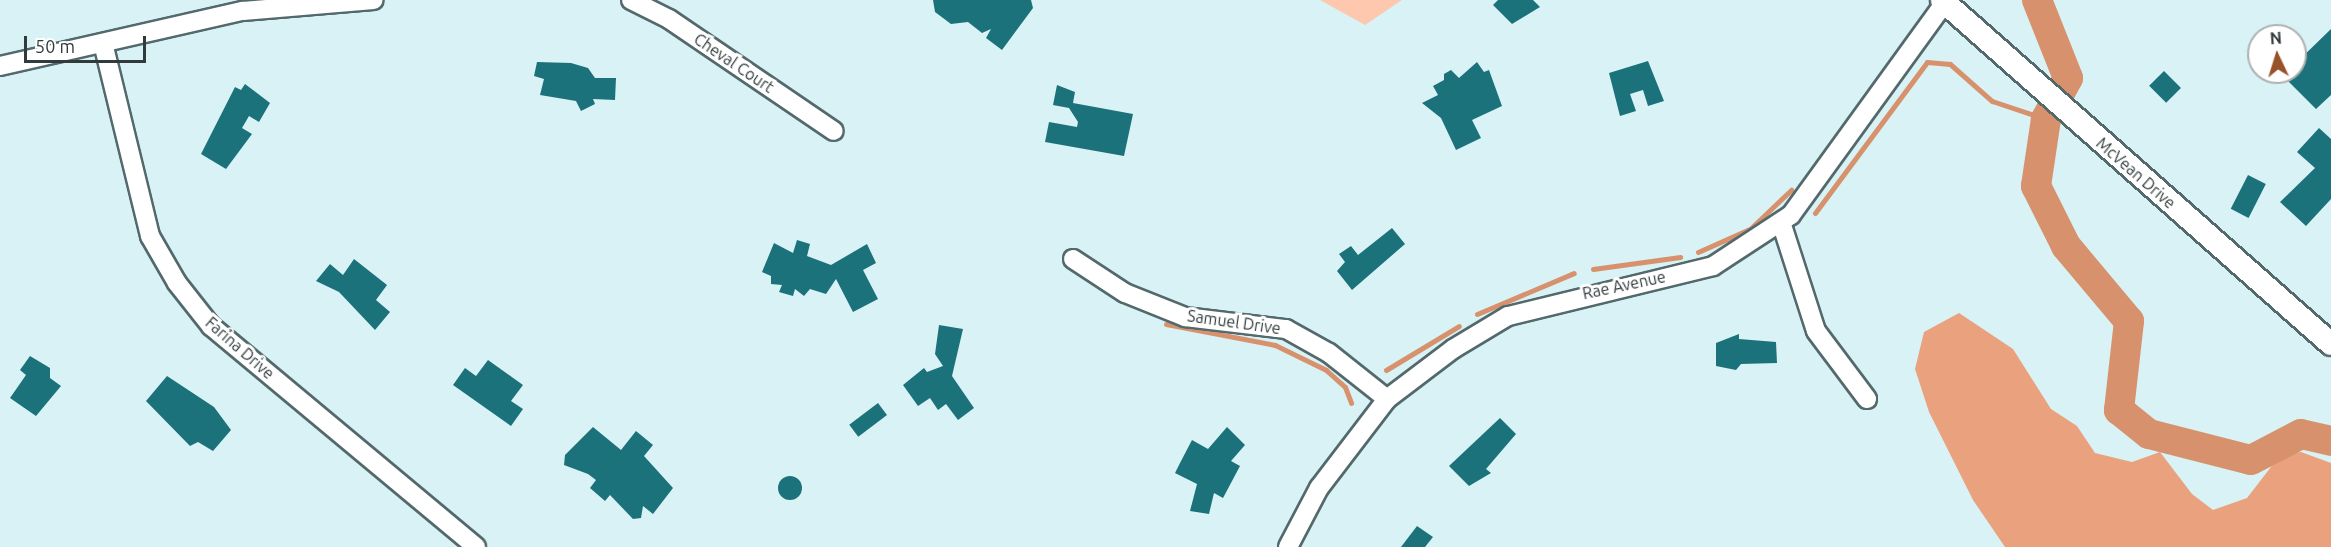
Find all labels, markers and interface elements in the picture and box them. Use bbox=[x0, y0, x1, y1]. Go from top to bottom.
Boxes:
scale bar bbox=[27, 24, 148, 62]
north arrow bbox=[2247, 24, 2307, 84]
street label: Cheval Court bbox=[690, 29, 778, 97]
text: N bbox=[2269, 29, 2282, 47]
text: 50 m bbox=[35, 36, 75, 56]
street label: McVean Drive bbox=[2092, 133, 2180, 213]
street label: Rae Avenue bbox=[1581, 267, 1667, 303]
street label: Samuel Drive bbox=[1186, 306, 1282, 338]
street label: Farina Drive bbox=[202, 313, 278, 383]

